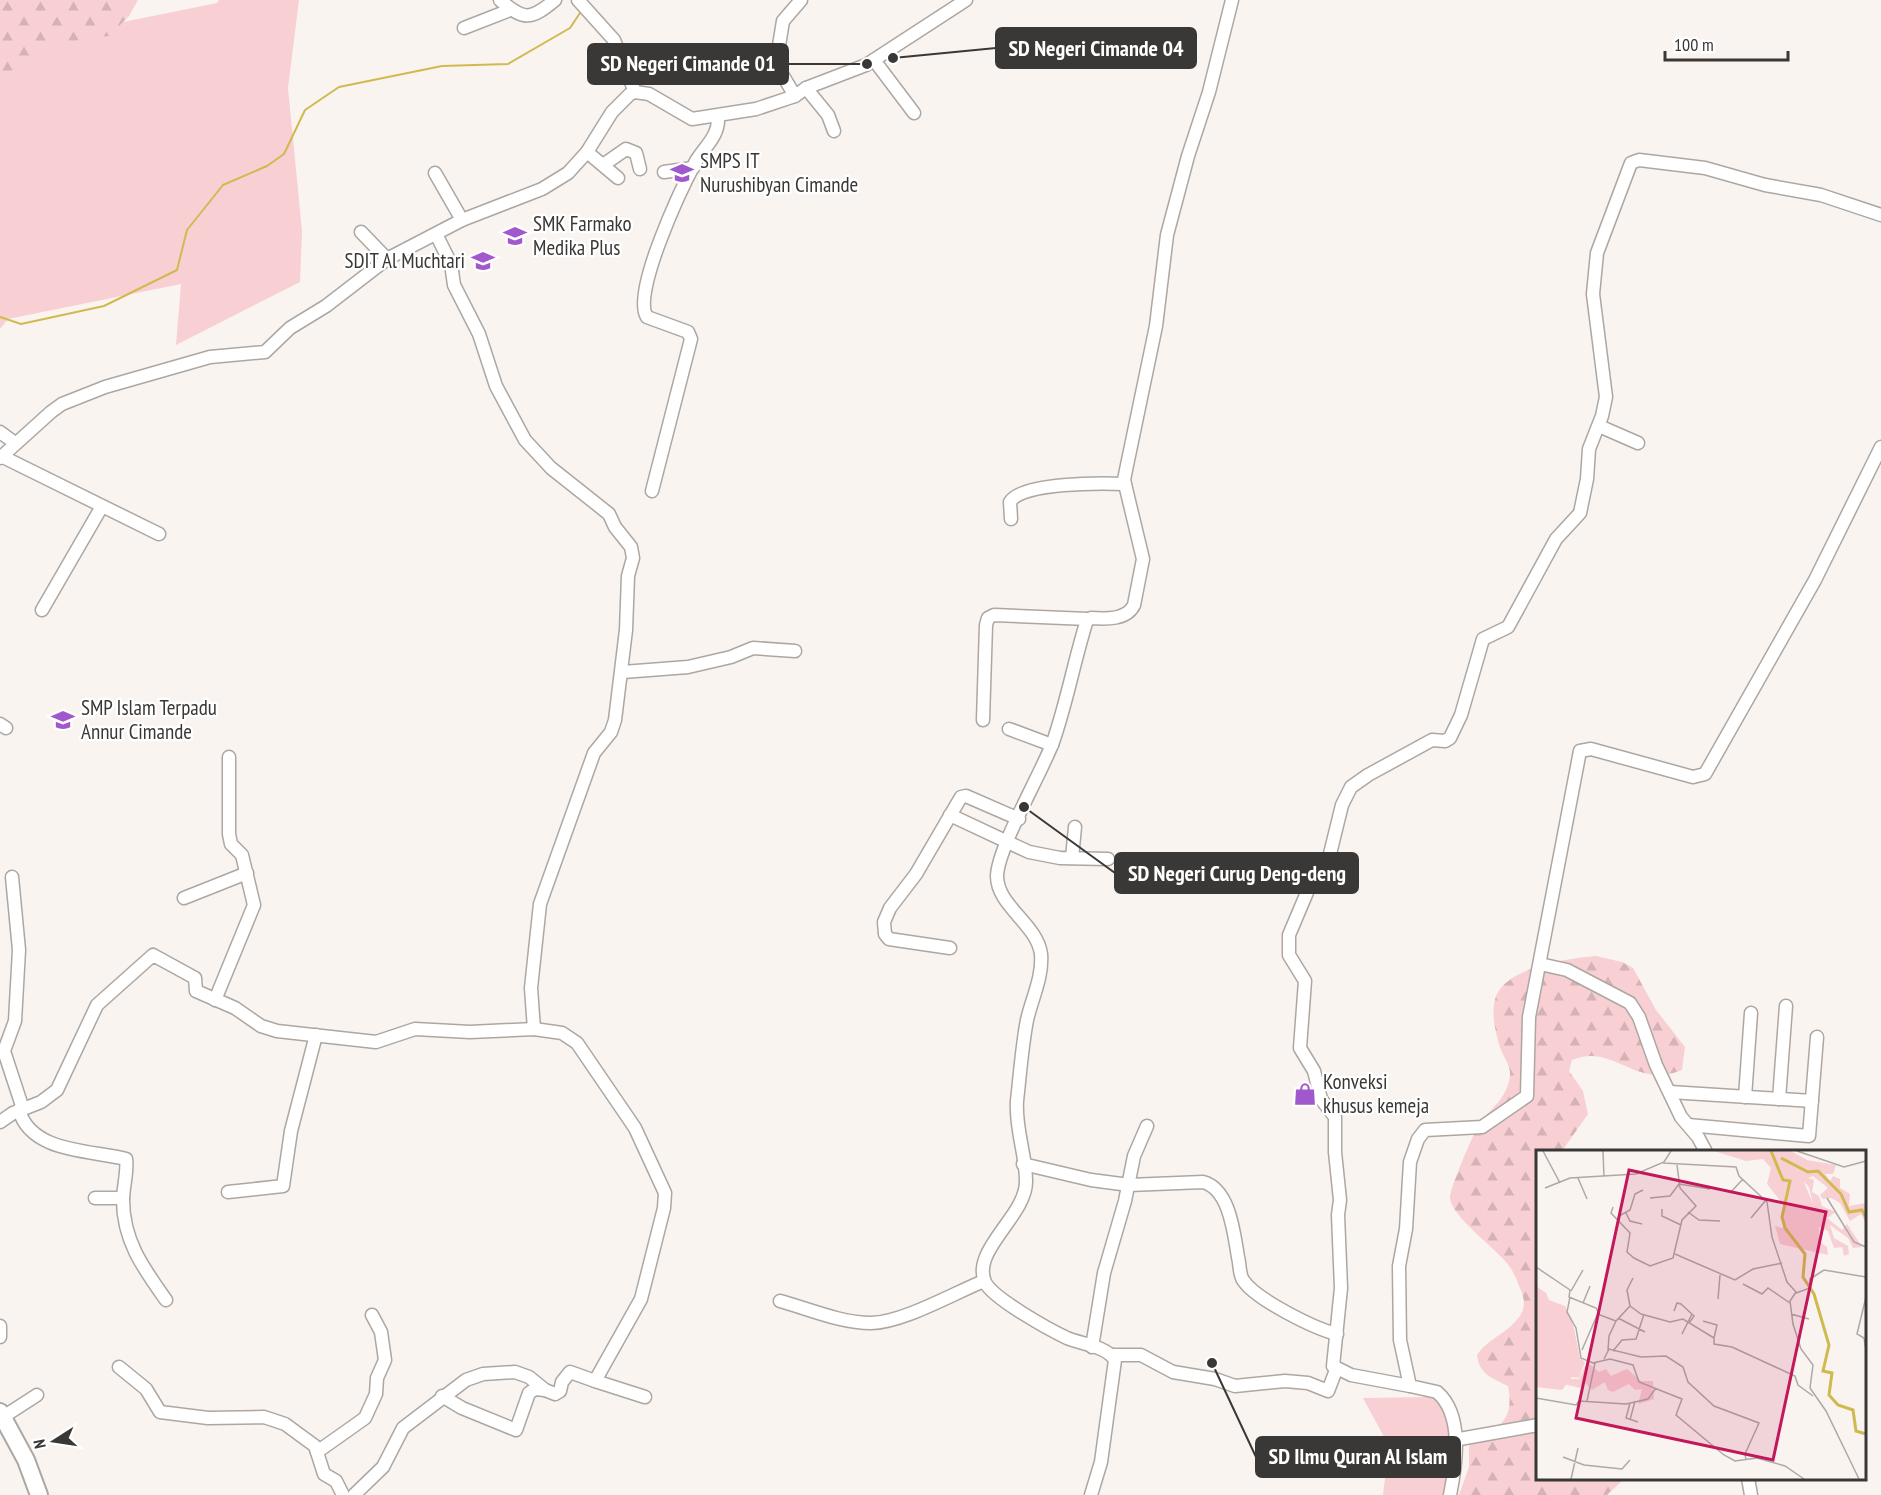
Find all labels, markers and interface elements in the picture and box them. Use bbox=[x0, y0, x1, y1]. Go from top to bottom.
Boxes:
scale bar bbox=[1665, 24, 1788, 62]
callout: SD Negeri Cimande 04 bbox=[996, 28, 1196, 68]
text: 100 m bbox=[1674, 33, 1714, 56]
text: SD Negeri Cimande 04 bbox=[1008, 34, 1184, 62]
callout: SD Negeri Cimande 01 bbox=[588, 44, 788, 84]
text: SD Negeri Cimande 01 bbox=[600, 49, 776, 77]
place label: SMPS IT Nurushibyan Cimande bbox=[700, 147, 858, 198]
school or university icon: SMPS IT Nurushibyan Cimande bbox=[669, 160, 695, 186]
place label: SMK Farmako Medika Plus bbox=[533, 210, 632, 261]
school or university icon: SMK Farmako Medika Plus bbox=[502, 223, 528, 249]
place label: SDIT Al Muchtari bbox=[345, 247, 465, 274]
school or university icon: SDIT Al Muchtari bbox=[470, 248, 496, 274]
place label: SMP Islam Terpadu Annur Cimande bbox=[81, 694, 217, 745]
school or university icon: SMP Islam Terpadu Annur Cimande bbox=[50, 707, 76, 733]
callout: SD Negeri Curug Deng-deng bbox=[1115, 853, 1358, 893]
text: SD Negeri Curug Deng-deng bbox=[1128, 859, 1346, 887]
place label: Konveksi khusus kemeja bbox=[1323, 1068, 1429, 1119]
shop icon: Konveksi khusus kemeja bbox=[1292, 1081, 1318, 1107]
inset map bbox=[1536, 1150, 1866, 1480]
north arrow bbox=[24, 1411, 84, 1471]
callout: SD Ilmu Quran Al Islam bbox=[1256, 1437, 1460, 1477]
text: N bbox=[29, 1438, 50, 1450]
text: SD Ilmu Quran Al Islam bbox=[1269, 1442, 1447, 1470]

